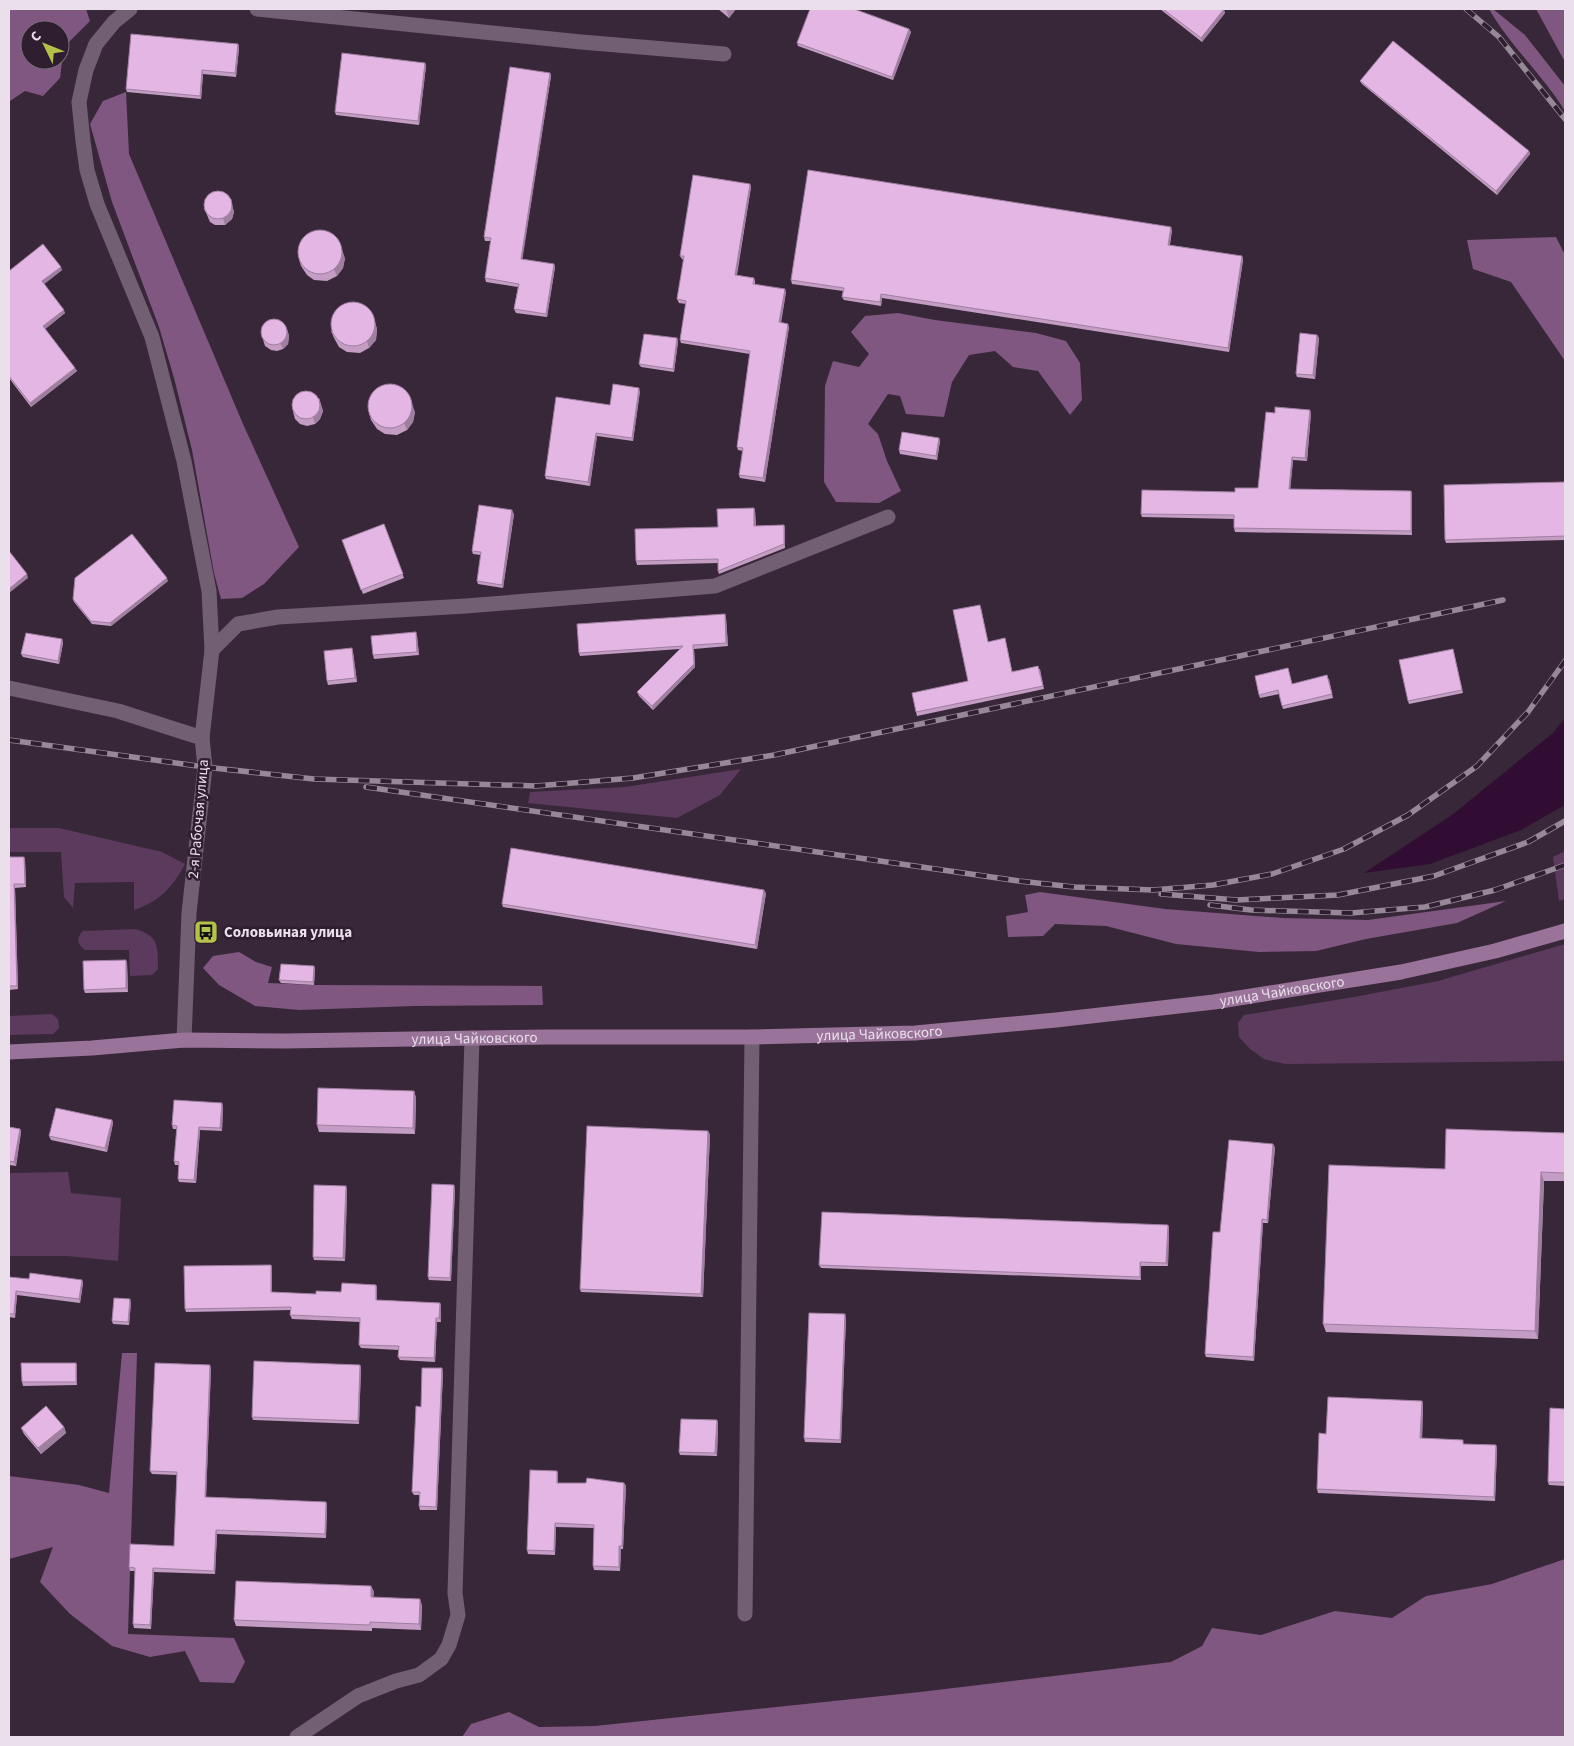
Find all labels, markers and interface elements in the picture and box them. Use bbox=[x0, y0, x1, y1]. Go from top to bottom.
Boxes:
north arrow bbox=[20, 20, 70, 70]
text: С bbox=[26, 27, 46, 47]
street label: 2-я Рабочая улица bbox=[183, 759, 214, 880]
bus stop icon: Соловьиная улица bbox=[193, 919, 219, 945]
place label: Соловьиная улица bbox=[224, 922, 352, 943]
street label: улица Чайковского bbox=[1218, 971, 1346, 1012]
street label: улица Чайковского bbox=[816, 1021, 943, 1046]
street label: улица Чайковского bbox=[411, 1027, 538, 1050]

